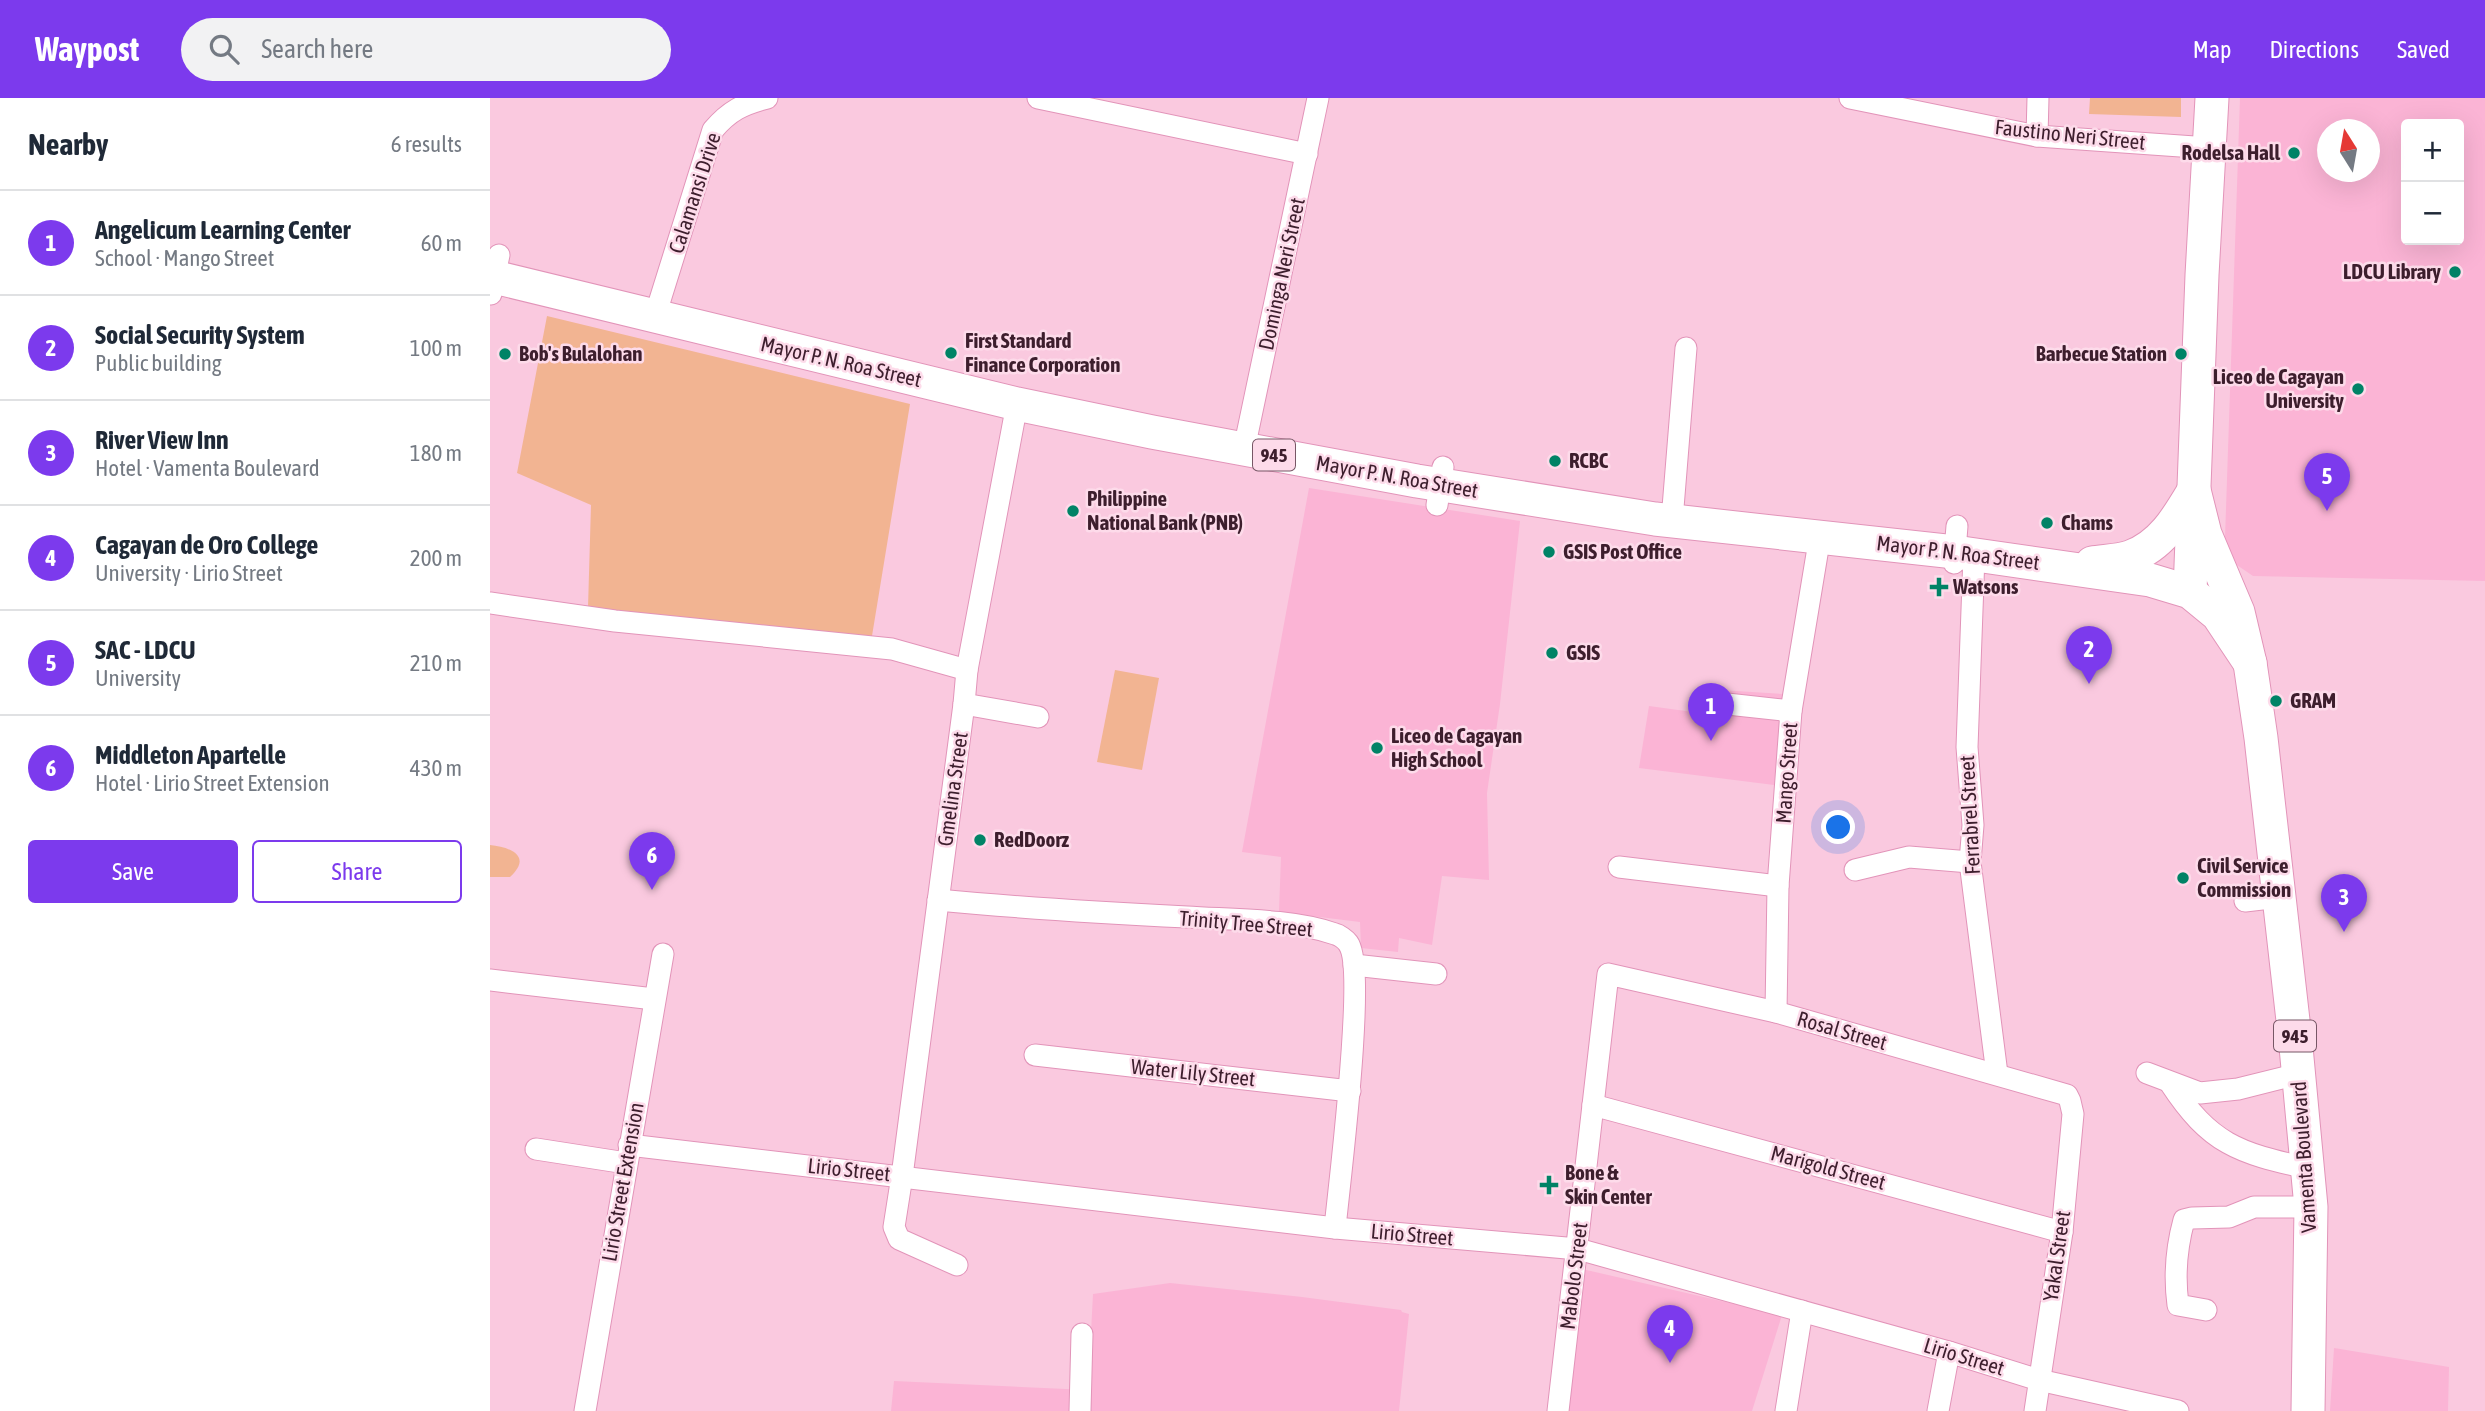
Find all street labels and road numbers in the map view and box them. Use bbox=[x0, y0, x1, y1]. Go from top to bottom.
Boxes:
street label: Faustino Neri Street bbox=[1994, 114, 2146, 154]
street label: Calamansi Drive bbox=[663, 129, 725, 256]
street label: Dominga Neri Street bbox=[1253, 196, 1309, 352]
street label: Mayor P. N. Roa Street bbox=[759, 331, 924, 391]
road number: 945 bbox=[1253, 440, 1295, 470]
street label: Mayor P. N. Roa Street bbox=[1314, 450, 1480, 502]
street label: Mayor P. N. Roa Street bbox=[1875, 530, 2041, 574]
street label: Mango Street bbox=[1770, 721, 1802, 824]
street label: Gmelina Street bbox=[932, 730, 972, 848]
street label: Ferrabrel Street bbox=[1954, 755, 1984, 875]
street label: Trinity Tree Street bbox=[1178, 905, 1314, 941]
street label: Rosal Street bbox=[1795, 1006, 1890, 1054]
road number: 945 bbox=[2274, 1020, 2316, 1052]
street label: Water Lily Street bbox=[1130, 1054, 1256, 1090]
street label: Vamenta Boulevard bbox=[2286, 1080, 2320, 1234]
street label: Lirio Street Extension bbox=[596, 1100, 648, 1263]
street label: Marigold Street bbox=[1768, 1140, 1888, 1194]
street label: Lirio Street bbox=[807, 1153, 892, 1185]
street label: Yakal Street bbox=[2038, 1209, 2074, 1303]
street label: Lirio Street bbox=[1370, 1218, 1454, 1250]
street label: Mabolo Street bbox=[1555, 1221, 1591, 1331]
street label: Lirio Street bbox=[1921, 1332, 2007, 1380]

